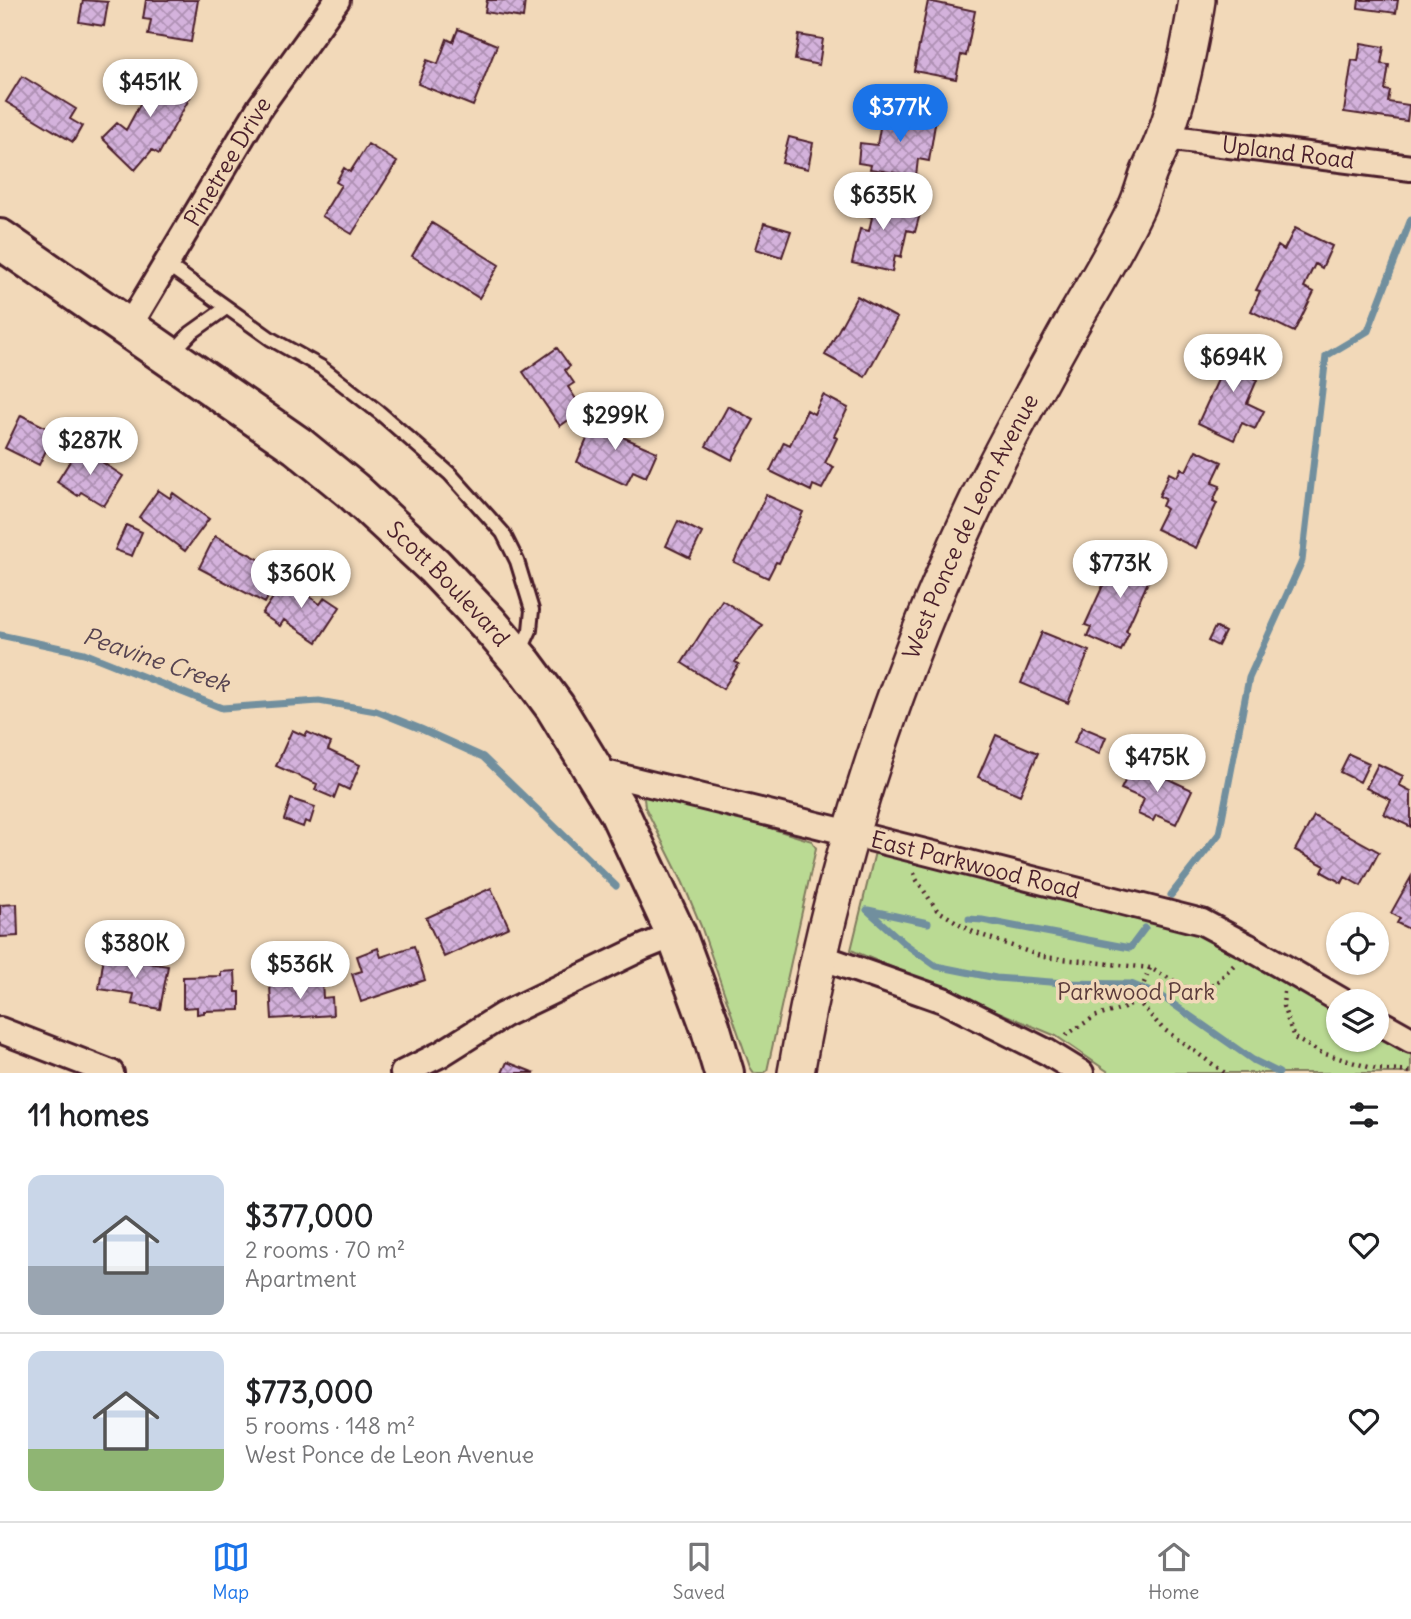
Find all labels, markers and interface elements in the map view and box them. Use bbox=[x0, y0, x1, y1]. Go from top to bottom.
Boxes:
pin: $451K bbox=[101, 60, 199, 119]
text: $451K bbox=[119, 67, 181, 96]
pin: $377K bbox=[851, 85, 949, 144]
street label: Pinetree Drive bbox=[177, 91, 277, 231]
text: $377K bbox=[869, 92, 931, 121]
street label: Upland Road bbox=[1220, 129, 1356, 175]
pin: $635K bbox=[834, 173, 932, 232]
text: $635K bbox=[850, 180, 916, 209]
pin: $694K bbox=[1184, 334, 1282, 394]
text: $694K bbox=[1200, 342, 1266, 371]
street label: West Ponce de Leon Avenue bbox=[896, 388, 1044, 663]
pin: $299K bbox=[566, 392, 664, 452]
text: $299K bbox=[582, 400, 648, 429]
pin: $287K bbox=[41, 418, 139, 477]
text: $287K bbox=[58, 425, 122, 454]
street label: Scott Boulevard bbox=[381, 515, 516, 652]
pin: $773K bbox=[1071, 540, 1169, 600]
text: $773K bbox=[1089, 548, 1151, 577]
pin: $360K bbox=[252, 550, 350, 610]
text: $360K bbox=[267, 558, 335, 587]
water label: Peavine Creek bbox=[79, 620, 235, 699]
pin: $475K bbox=[1108, 734, 1206, 794]
text: $475K bbox=[1125, 742, 1189, 771]
street label: East Parkwood Road bbox=[868, 824, 1083, 905]
map controls bbox=[1326, 912, 1389, 1052]
button: locate bbox=[1326, 912, 1389, 975]
pin: $380K bbox=[86, 920, 184, 980]
text: $380K bbox=[101, 928, 169, 957]
pin: $536K bbox=[251, 942, 349, 1001]
text: $536K bbox=[267, 949, 333, 978]
park label: Parkwood Park bbox=[1057, 977, 1215, 1006]
button: layers bbox=[1326, 989, 1389, 1052]
text: 11 homes bbox=[28, 1096, 149, 1134]
icon: filters bbox=[1345, 1096, 1383, 1134]
text: $377,000 bbox=[245, 1197, 374, 1235]
icon: home bbox=[84, 1203, 168, 1287]
icon: heart bbox=[1345, 1226, 1383, 1264]
text: 2 rooms · 70 m² bbox=[245, 1235, 405, 1264]
text: Apartment bbox=[245, 1264, 357, 1293]
text: $773,000 bbox=[245, 1373, 374, 1411]
icon: home bbox=[84, 1379, 168, 1463]
icon: heart bbox=[1345, 1402, 1383, 1440]
text: 5 rooms · 148 m² bbox=[245, 1411, 415, 1440]
text: West Ponce de Leon Avenue bbox=[245, 1440, 534, 1469]
tab: Map bbox=[212, 1538, 250, 1604]
tab: Saved bbox=[673, 1538, 725, 1604]
tab: Home bbox=[1148, 1538, 1199, 1604]

